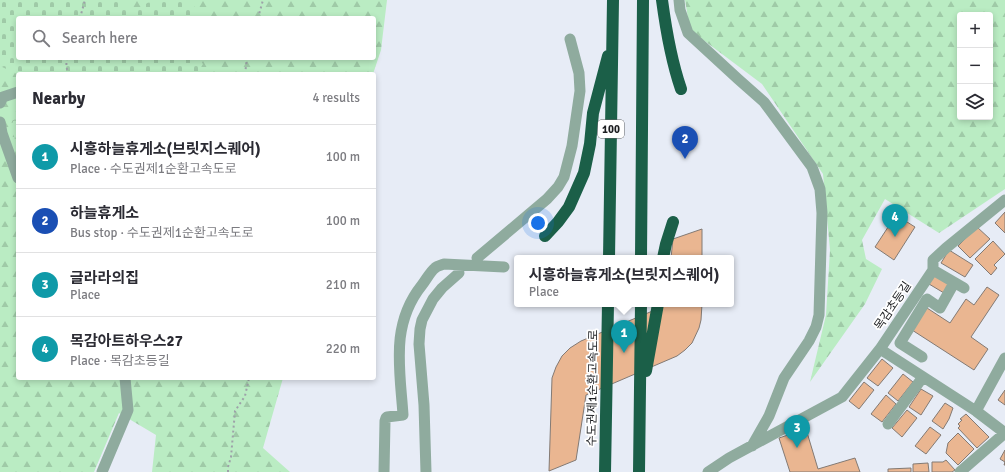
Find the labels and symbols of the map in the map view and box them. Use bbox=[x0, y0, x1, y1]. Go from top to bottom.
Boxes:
road number: 100 bbox=[598, 120, 624, 138]
pin: 2 bbox=[672, 126, 698, 159]
pin: 4 bbox=[882, 204, 908, 237]
your location bbox=[528, 213, 548, 233]
street label: 목감초등길 bbox=[871, 279, 915, 333]
pin: 1 bbox=[611, 320, 637, 353]
street label: 수도권제1순환고속도로 bbox=[584, 329, 602, 447]
pin: 3 bbox=[784, 415, 810, 448]

